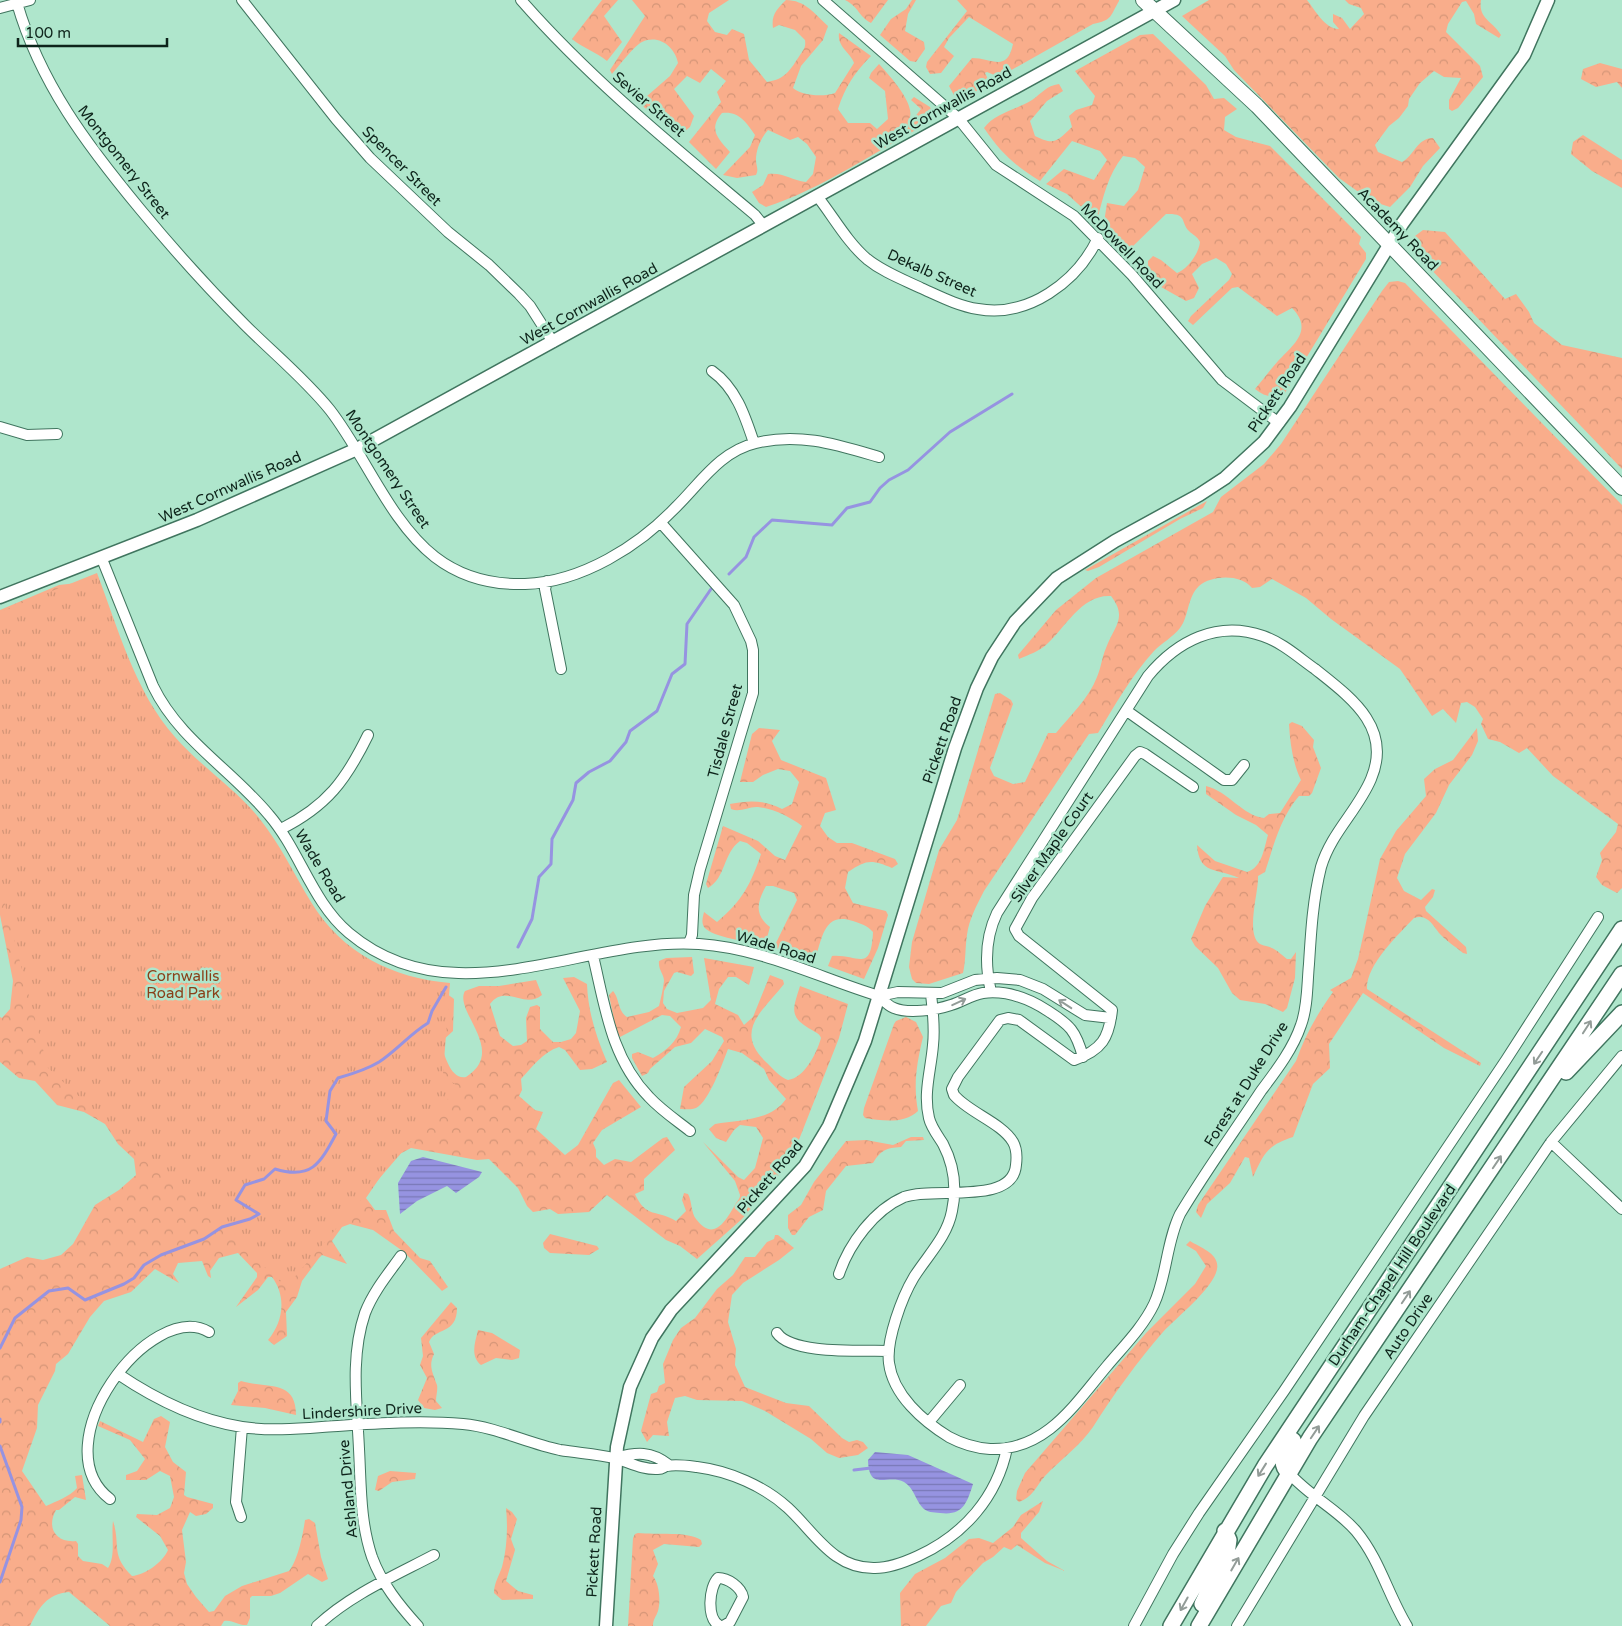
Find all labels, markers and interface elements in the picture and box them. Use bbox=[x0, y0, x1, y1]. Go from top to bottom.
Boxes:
scale bar bbox=[18, 15, 166, 47]
text: 100 m bbox=[25, 24, 71, 42]
street label: West Cornwallis Road bbox=[871, 63, 1015, 153]
street label: Sevier Street bbox=[609, 68, 689, 141]
street label: Montgomery Street bbox=[74, 102, 174, 223]
street label: Spencer Street bbox=[358, 122, 446, 210]
street label: Academy Road bbox=[1354, 184, 1442, 274]
street label: McDowell Road bbox=[1077, 200, 1167, 292]
street label: Dekalb Street bbox=[885, 245, 980, 301]
street label: West Cornwallis Road bbox=[517, 259, 661, 349]
street label: Pickett Road bbox=[1244, 350, 1310, 436]
street label: Montgomery Street bbox=[342, 406, 435, 532]
street label: West Cornwallis Road bbox=[156, 447, 304, 527]
street label: Tisdale Street bbox=[704, 682, 746, 780]
street label: Pickett Road bbox=[919, 694, 965, 786]
street label: Silver Maple Court bbox=[1007, 788, 1097, 906]
street label: Wade Road bbox=[291, 826, 349, 906]
street label: Wade Road bbox=[734, 926, 818, 968]
park label: Cornwallis Road Park bbox=[146, 967, 220, 1002]
one-way arrow bbox=[951, 996, 966, 1006]
one-way arrow bbox=[1059, 998, 1073, 1008]
street label: Forest at Duke Drive bbox=[1200, 1018, 1292, 1150]
one-way arrow bbox=[1582, 1021, 1592, 1035]
one-way arrow bbox=[1533, 1051, 1543, 1065]
street label: Pickett Road bbox=[733, 1137, 807, 1217]
one-way arrow bbox=[1492, 1156, 1502, 1170]
street label: Durham-Chapel Hill Boulevard bbox=[1324, 1181, 1460, 1369]
street label: Auto Drive bbox=[1379, 1290, 1437, 1362]
one-way arrow bbox=[1401, 1290, 1411, 1304]
street label: Lindershire Drive bbox=[302, 1399, 422, 1423]
one-way arrow bbox=[1310, 1425, 1320, 1439]
street label: Ashland Drive bbox=[335, 1439, 361, 1539]
one-way arrow bbox=[1257, 1463, 1267, 1477]
street label: Pickett Road bbox=[583, 1506, 605, 1598]
one-way arrow bbox=[1230, 1556, 1240, 1571]
one-way arrow bbox=[1178, 1596, 1188, 1610]

